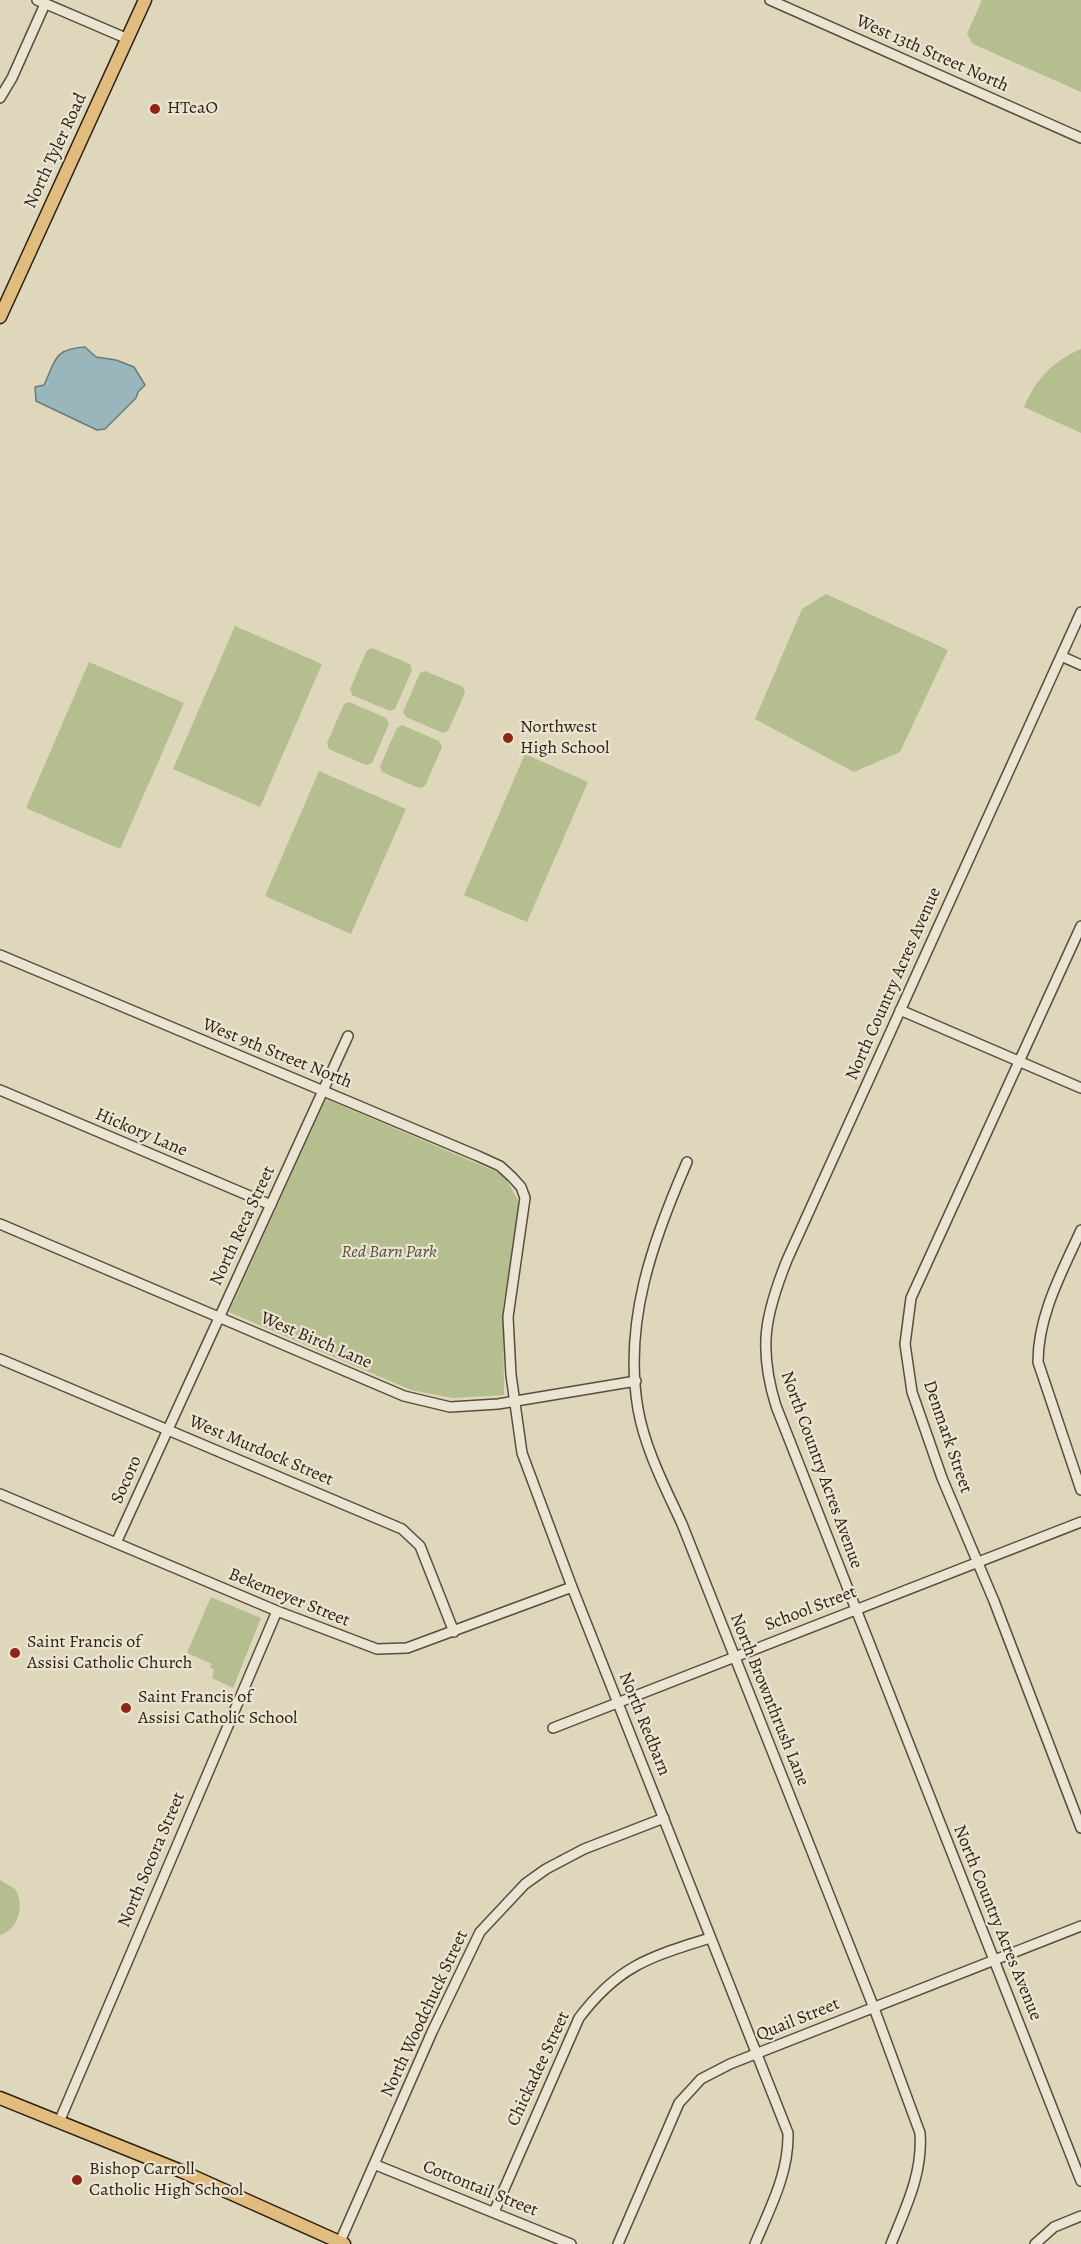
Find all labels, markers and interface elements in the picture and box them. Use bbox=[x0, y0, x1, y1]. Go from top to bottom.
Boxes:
street label: West 13th Street North bbox=[852, 11, 1012, 97]
street label: North Tyler Road bbox=[20, 90, 92, 212]
place label: HTeaO bbox=[167, 98, 218, 120]
marker: HTeaO bbox=[148, 102, 162, 116]
place label: Northwest High School bbox=[520, 717, 609, 760]
marker: Northwest High School bbox=[501, 731, 515, 745]
street label: North Country Acres Avenue bbox=[842, 884, 946, 1084]
street label: West 9th Street North bbox=[199, 1014, 355, 1094]
street label: Hickory Lane bbox=[92, 1104, 190, 1162]
street label: North Reca Street bbox=[206, 1163, 280, 1289]
park label: Red Barn Park bbox=[341, 1242, 437, 1264]
street label: West Birch Lane bbox=[257, 1308, 375, 1374]
street label: North Country Acres Avenue bbox=[775, 1368, 867, 1572]
street label: Denmark Street bbox=[918, 1378, 976, 1496]
street label: West Murdock Street bbox=[186, 1411, 336, 1491]
street label: Socoro bbox=[107, 1453, 147, 1507]
street label: Bekemeyer Street bbox=[225, 1564, 353, 1632]
street label: School Street bbox=[762, 1582, 860, 1636]
street label: North Brownthrush Lane bbox=[725, 1611, 813, 1789]
place label: Saint Francis of Assisi Catholic Church bbox=[27, 1632, 192, 1674]
marker: Saint Francis of Assisi Catholic Church bbox=[8, 1646, 22, 1660]
street label: North Redbarn bbox=[613, 1669, 675, 1779]
place label: Saint Francis of Assisi Catholic School bbox=[138, 1687, 298, 1730]
marker: Saint Francis of Assisi Catholic School bbox=[119, 1701, 133, 1715]
street label: North Socora Street bbox=[114, 1789, 190, 1931]
street label: North Country Acres Avenue bbox=[948, 1822, 1046, 2024]
street label: North Woodchuck Street bbox=[377, 1927, 473, 2101]
street label: Quail Street bbox=[753, 1994, 843, 2046]
street label: Chickadee Street bbox=[503, 2008, 575, 2130]
street label: Cottontail Street bbox=[419, 2156, 541, 2222]
place label: Bishop Carroll Catholic High School bbox=[89, 2159, 243, 2202]
marker: Bishop Carroll Catholic High School bbox=[70, 2173, 84, 2187]

